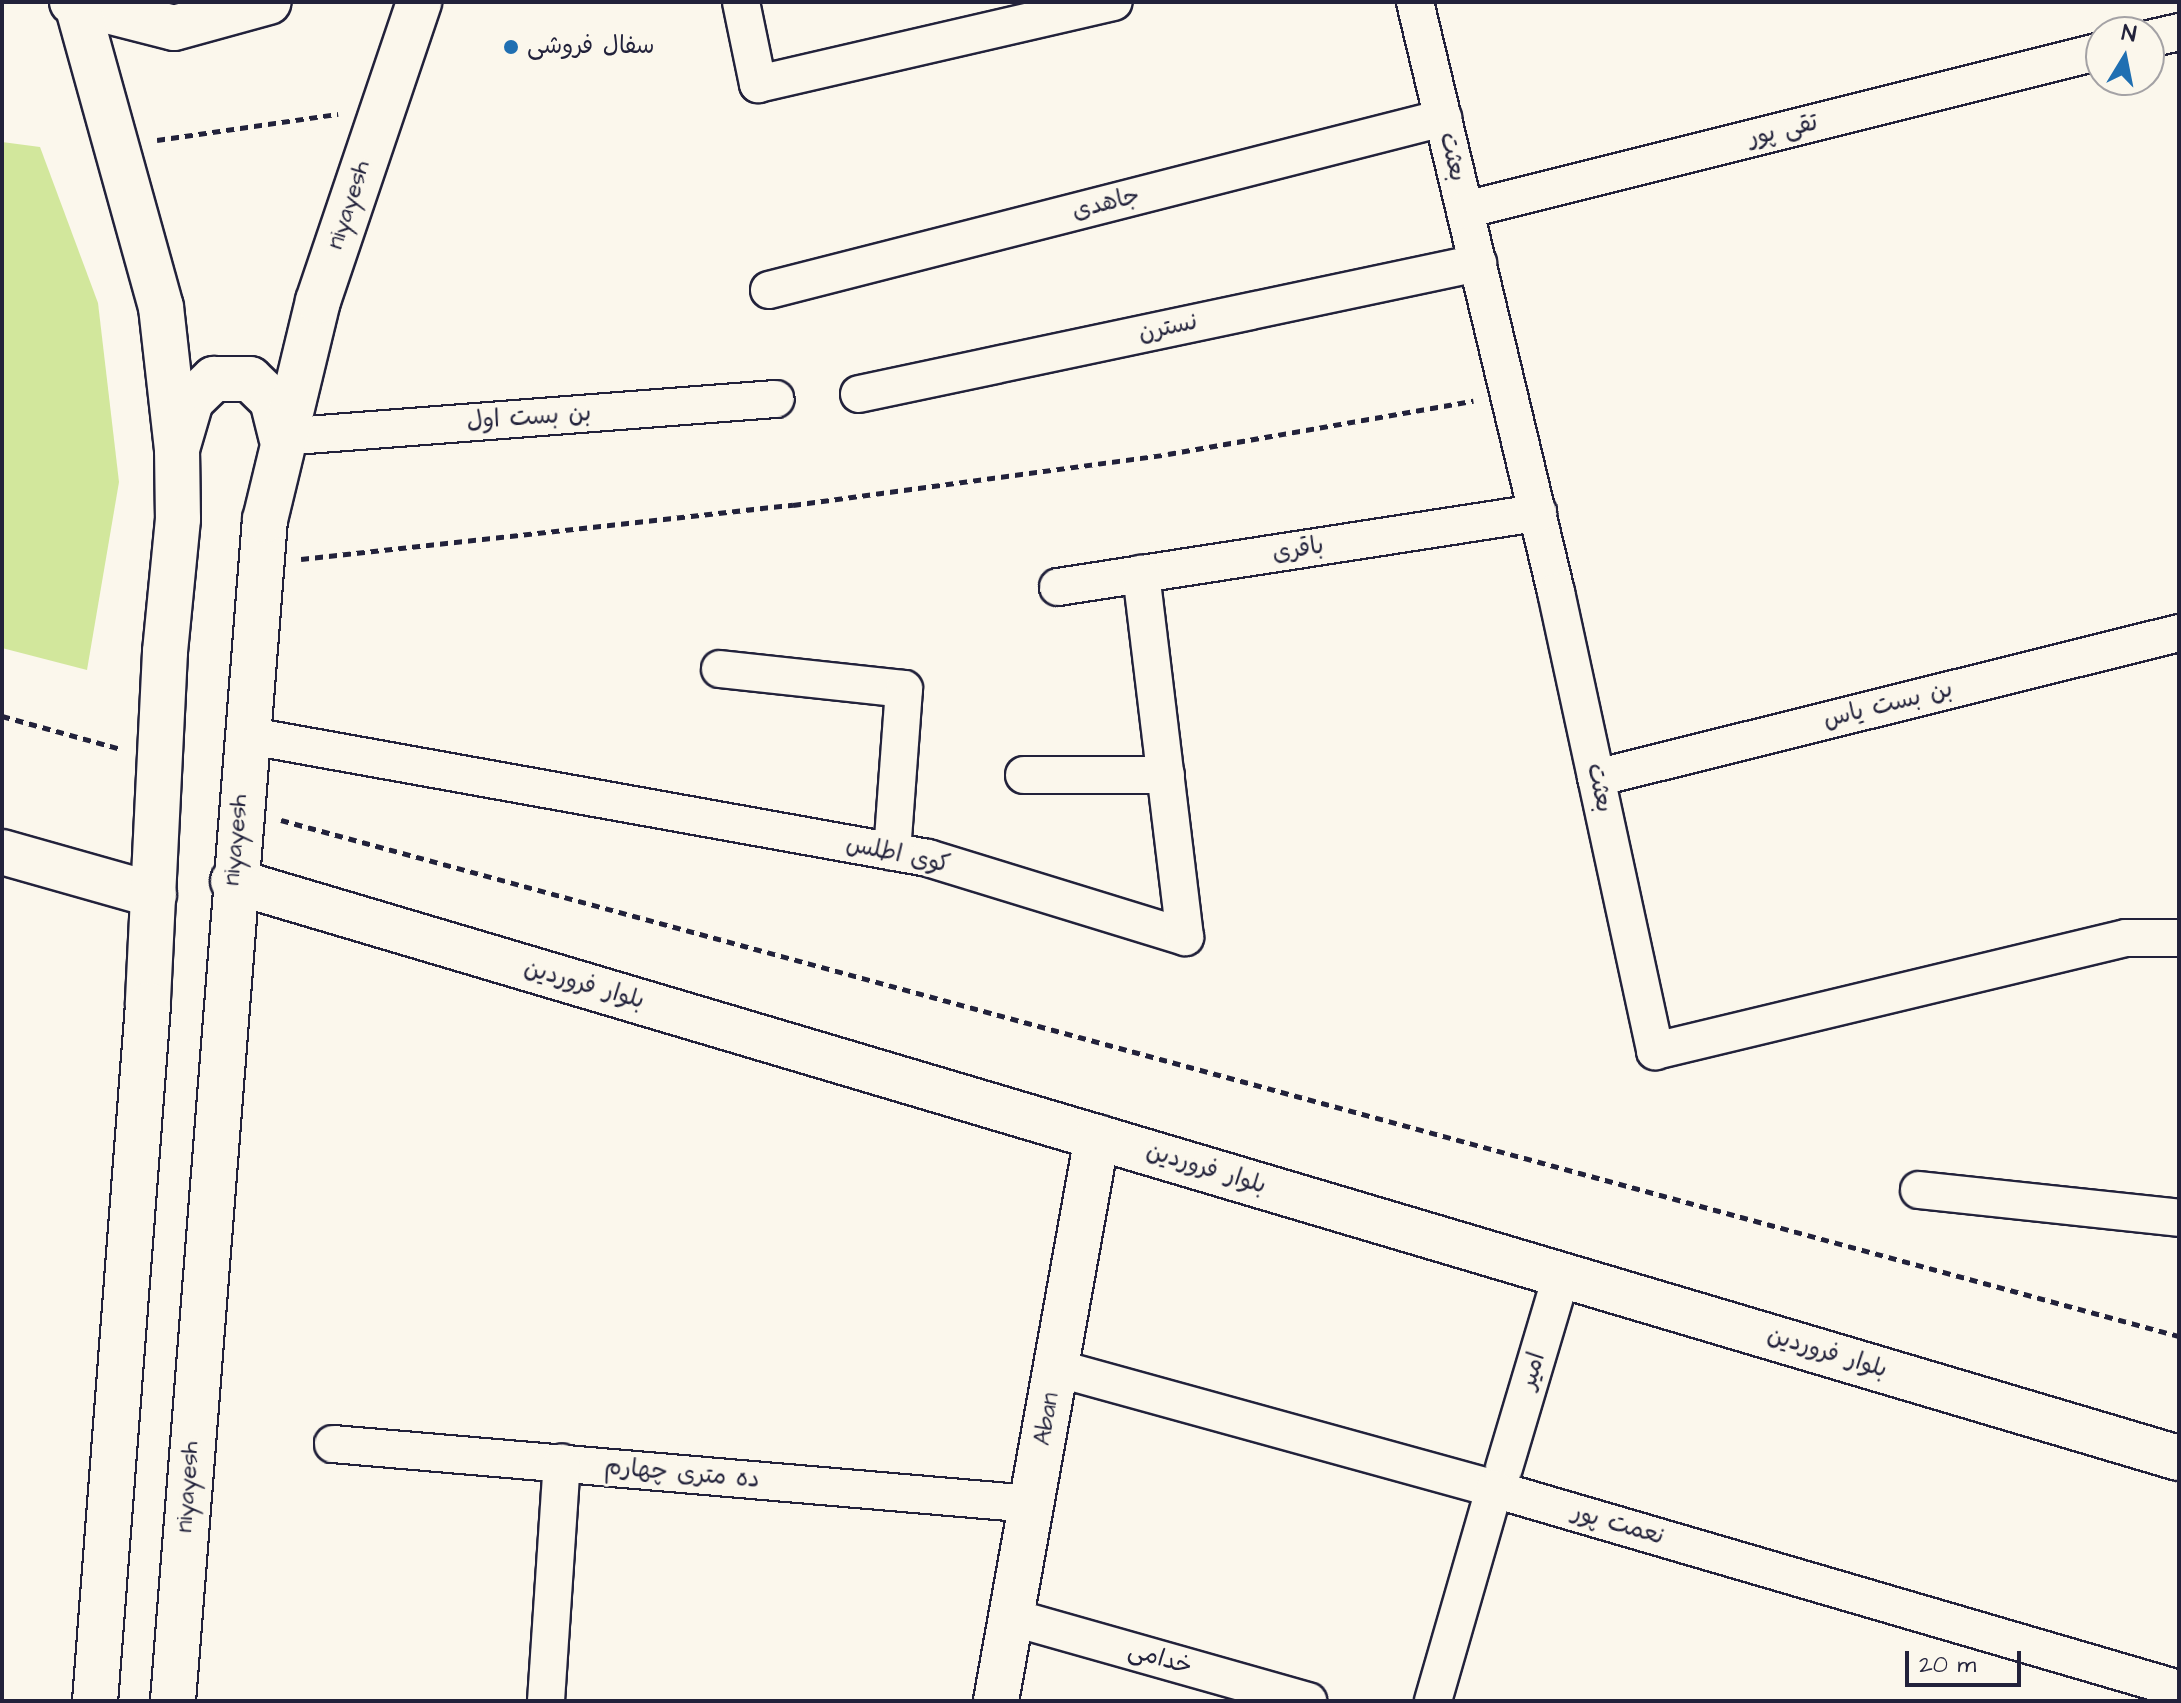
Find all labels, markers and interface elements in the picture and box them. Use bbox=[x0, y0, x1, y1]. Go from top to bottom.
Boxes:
north arrow bbox=[2085, 16, 2165, 96]
text: N bbox=[2119, 17, 2138, 50]
place label: سفال فروشی bbox=[527, 33, 655, 61]
marker: سفال فروشی bbox=[502, 38, 520, 56]
street label: تقی پور bbox=[1745, 108, 1821, 154]
street label: بعثت bbox=[1432, 130, 1472, 184]
street label: niyayesh bbox=[321, 157, 377, 253]
street label: جاهدی bbox=[1069, 182, 1143, 226]
street label: نسترن bbox=[1136, 308, 1200, 348]
street label: بن بست اول bbox=[466, 399, 592, 437]
street label: باقری bbox=[1270, 532, 1326, 568]
street label: بن بست یاس bbox=[1820, 675, 1956, 735]
street label: بعثت bbox=[1580, 761, 1618, 815]
street label: niyayesh bbox=[218, 793, 254, 887]
street label: کوی اطلس bbox=[843, 830, 953, 880]
street label: بلوار فروردین bbox=[521, 954, 647, 1016]
street label: بلوار فروردین bbox=[1143, 1137, 1269, 1201]
street label: بلوار فروردین bbox=[1764, 1321, 1890, 1385]
street label: امیر bbox=[1514, 1349, 1552, 1393]
street label: Aban bbox=[1028, 1390, 1066, 1448]
street label: niyayesh bbox=[170, 1441, 206, 1533]
street label: ده متری چهارم bbox=[603, 1453, 761, 1495]
street label: نعمت پور bbox=[1569, 1498, 1667, 1552]
scale bar bbox=[1909, 1635, 2025, 1685]
street label: خدامی bbox=[1125, 1636, 1195, 1682]
text: 20 m bbox=[1919, 1648, 1976, 1682]

